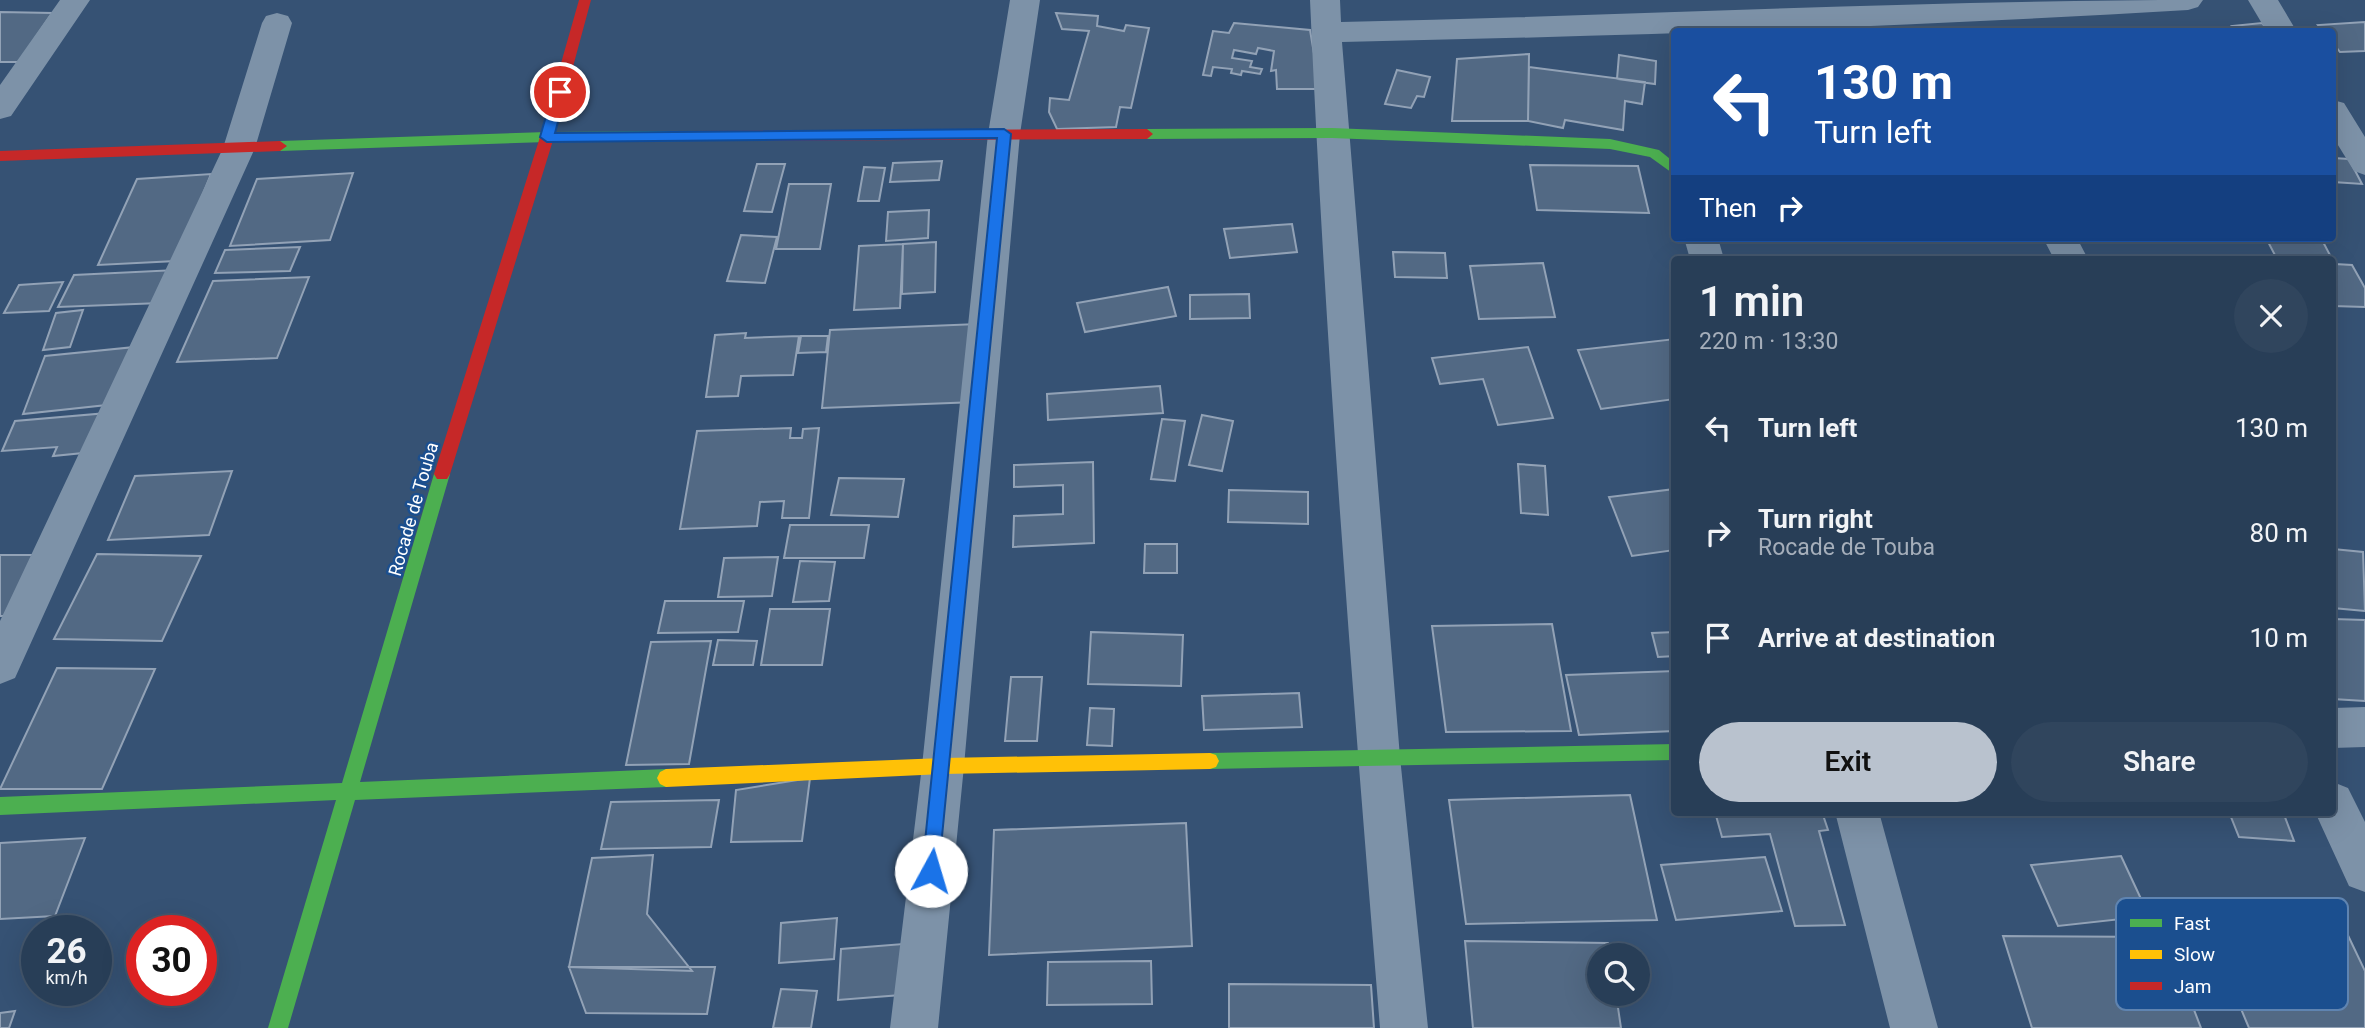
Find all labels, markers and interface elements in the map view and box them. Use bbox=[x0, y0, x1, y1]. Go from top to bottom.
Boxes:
text: 130 m bbox=[1814, 54, 1953, 111]
icon: left bbox=[1699, 56, 1790, 147]
pin bbox=[530, 62, 590, 122]
icon: arrive bbox=[541, 73, 579, 111]
text: Turn left bbox=[1814, 113, 1932, 151]
icon: right bbox=[1771, 189, 1809, 227]
text: Then bbox=[1699, 193, 1757, 223]
text: 1 min bbox=[1699, 277, 1804, 326]
button: close bbox=[2234, 279, 2308, 353]
text: 220 m · 13:30 bbox=[1699, 328, 1838, 355]
icon: left bbox=[1699, 409, 1737, 447]
text: Turn left bbox=[1758, 413, 1857, 443]
text: 130 m bbox=[2235, 413, 2308, 443]
street label: Rocade de Touba bbox=[384, 440, 442, 578]
text: Turn right bbox=[1758, 504, 1873, 534]
icon: right bbox=[1699, 514, 1737, 552]
text: 80 m bbox=[2250, 518, 2308, 548]
text: Rocade de Touba bbox=[1758, 534, 1935, 561]
icon: arrive bbox=[1699, 619, 1737, 657]
text: Arrive at destination bbox=[1758, 623, 1995, 653]
text: 10 m bbox=[2250, 623, 2308, 653]
button: Exit bbox=[1699, 722, 1997, 802]
button: Share bbox=[2011, 722, 2308, 802]
position arrow bbox=[894, 834, 968, 908]
legend bbox=[2116, 898, 2348, 1010]
text: Fast bbox=[2174, 912, 2211, 935]
speed limit sign: 30 bbox=[126, 915, 217, 1006]
text: 26 bbox=[46, 931, 87, 972]
map controls bbox=[1587, 943, 1650, 1006]
button: search bbox=[1587, 943, 1650, 1006]
text: Slow bbox=[2174, 943, 2215, 966]
text: km/h bbox=[45, 967, 88, 988]
text: Jam bbox=[2174, 975, 2211, 998]

